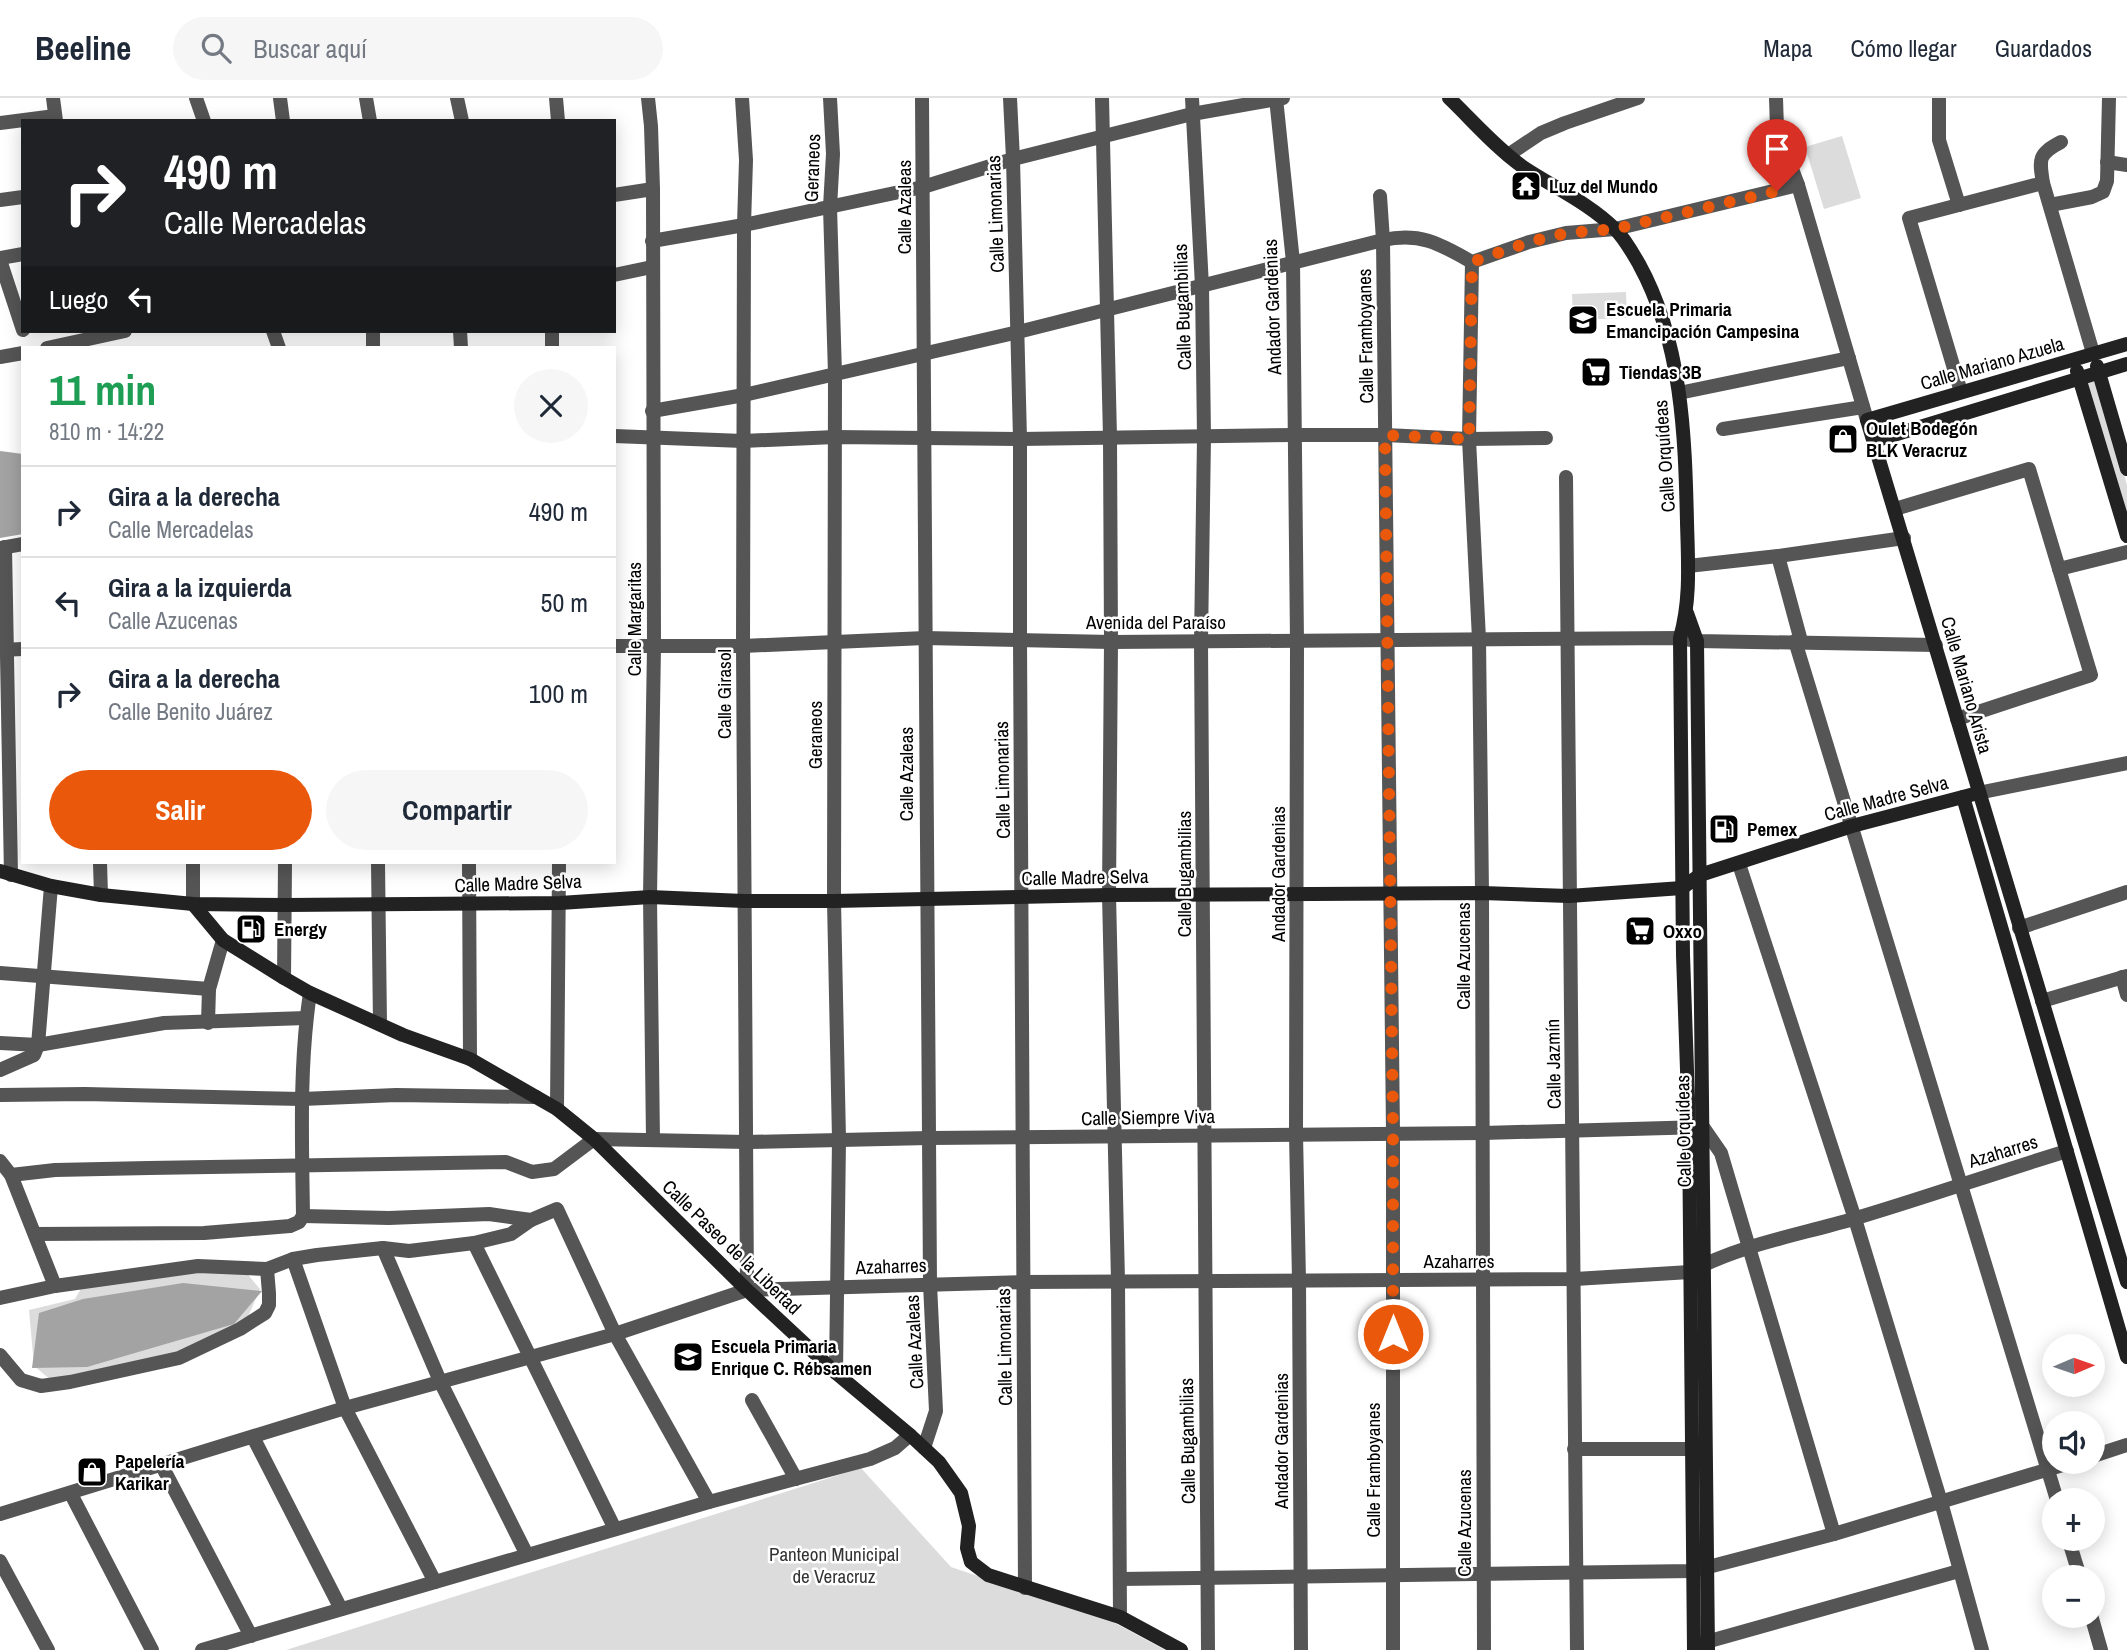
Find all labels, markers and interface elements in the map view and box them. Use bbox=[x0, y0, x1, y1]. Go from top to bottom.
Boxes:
search box bbox=[173, 17, 663, 80]
text: Beeline bbox=[35, 26, 131, 70]
icon: search bbox=[197, 29, 235, 67]
text: Buscar aquí bbox=[253, 31, 367, 66]
text: Mapa bbox=[1763, 32, 1813, 64]
text: Cómo llegar bbox=[1851, 32, 1957, 64]
text: Guardados bbox=[1995, 32, 2092, 64]
pin bbox=[1747, 119, 1807, 191]
icon: arrive bbox=[1758, 130, 1796, 168]
street label: Geraneos bbox=[798, 133, 826, 203]
text: 490 m bbox=[164, 138, 278, 204]
icon: right bbox=[49, 147, 140, 238]
street label: Calle Limonarias bbox=[980, 154, 1010, 273]
street label: Calle Azaleas bbox=[891, 160, 917, 254]
temple icon: Luz del Mundo bbox=[1509, 169, 1543, 203]
place label: Luz del Mundo bbox=[1549, 173, 1658, 199]
text: Calle Mercadelas bbox=[164, 201, 367, 244]
street label: Andador Gardenias bbox=[1257, 238, 1287, 376]
street label: Calle Bugambilias bbox=[1167, 243, 1197, 371]
street label: Calle Framboyanes bbox=[1351, 268, 1379, 404]
icon: left bbox=[122, 280, 160, 318]
text: Luego bbox=[49, 282, 108, 317]
place label: Escuela Primaria Emancipación Campesina bbox=[1606, 296, 1799, 344]
school or university icon: Escuela Primaria Emancipación Campesina bbox=[1566, 303, 1600, 337]
street label: Calle Mariano Azuela bbox=[1917, 330, 2067, 396]
supermarket icon: Tiendas 3B bbox=[1579, 355, 1613, 389]
place label: Tiendas 3B bbox=[1619, 359, 1702, 385]
text: 11 min bbox=[49, 362, 156, 418]
button: close bbox=[514, 369, 588, 443]
street label: Calle Orquídeas bbox=[1647, 399, 1681, 513]
place label: Oulet Bodegón BLK Veracruz bbox=[1866, 415, 1978, 463]
text: 810 m · 14:22 bbox=[49, 416, 164, 447]
shop icon: Oulet Bodegón BLK Veracruz bbox=[1826, 422, 1860, 456]
text: Gira a la derecha bbox=[108, 479, 280, 514]
icon: right bbox=[49, 493, 87, 531]
text: 490 m bbox=[529, 494, 588, 529]
text: Calle Mercadelas bbox=[108, 514, 254, 545]
street label: Calle Margaritas bbox=[621, 562, 647, 676]
text: Gira a la izquierda bbox=[108, 570, 292, 605]
icon: left bbox=[49, 584, 87, 622]
text: 50 m bbox=[541, 585, 588, 620]
text: Calle Azucenas bbox=[108, 605, 238, 636]
street label: Avenida del Paraíso bbox=[1085, 609, 1226, 635]
street label: Calle Mariano Arista bbox=[1935, 614, 1999, 757]
street label: Calle Girasol bbox=[711, 649, 737, 739]
text: Gira a la derecha bbox=[108, 661, 280, 696]
icon: right bbox=[49, 675, 87, 713]
text: 100 m bbox=[529, 676, 588, 711]
text: Calle Benito Juárez bbox=[108, 696, 273, 727]
street label: Geraneos bbox=[802, 701, 828, 769]
street label: Calle Limonarias bbox=[988, 721, 1016, 839]
street label: Calle Azaleas bbox=[893, 727, 919, 821]
street label: Calle Madre Selva bbox=[1821, 769, 1951, 827]
button: Salir bbox=[49, 770, 312, 850]
button: Compartir bbox=[326, 770, 588, 850]
street label: Andador Gardenias bbox=[1265, 806, 1291, 943]
street label: Calle Bugambilias bbox=[1171, 811, 1197, 937]
fuel station icon: Pemex bbox=[1707, 812, 1741, 846]
place label: Pemex bbox=[1747, 816, 1798, 842]
street label: Calle Madre Selva bbox=[1021, 863, 1149, 891]
street label: Calle Madre Selva bbox=[454, 868, 582, 898]
street label: Calle Azucenas bbox=[1450, 902, 1476, 1010]
fuel station icon: Energy bbox=[234, 912, 268, 946]
supermarket icon: Oxxo bbox=[1623, 914, 1657, 948]
place label: Energy bbox=[274, 916, 327, 942]
place label: Oxxo bbox=[1663, 918, 1702, 944]
street label: Calle Jazmín bbox=[1539, 1019, 1567, 1109]
street label: Calle Orquídeas bbox=[1669, 1074, 1697, 1188]
street label: Calle Siempre Viva bbox=[1081, 1103, 1216, 1131]
street label: Azaharres bbox=[1964, 1128, 2041, 1174]
street label: Calle Paseo de la Libertad bbox=[657, 1174, 807, 1320]
street label: Azaharres bbox=[1422, 1248, 1495, 1274]
street label: Azaharres bbox=[854, 1252, 927, 1280]
street label: Calle Limonarias bbox=[990, 1288, 1018, 1406]
street label: Calle Azaleas bbox=[899, 1294, 929, 1390]
position arrow bbox=[1356, 1297, 1430, 1371]
place label: Escuela Primaria Enrique C. Rébsamen bbox=[711, 1333, 872, 1381]
north arrow bbox=[2042, 1334, 2105, 1396]
map controls bbox=[2042, 1334, 2105, 1628]
school or university icon: Escuela Primaria Enrique C. Rébsamen bbox=[671, 1340, 705, 1374]
street label: Andador Gardenias bbox=[1268, 1373, 1294, 1510]
street label: Calle Bugambilias bbox=[1173, 1377, 1201, 1504]
street label: Calle Framboyanes bbox=[1360, 1402, 1386, 1538]
button: sound bbox=[2042, 1411, 2105, 1474]
place label: Papelería Karikar bbox=[115, 1448, 185, 1496]
shop icon: Papelería Karikar bbox=[75, 1455, 109, 1489]
street label: Calle Azucenas bbox=[1451, 1469, 1477, 1577]
button: + bbox=[2042, 1488, 2105, 1551]
park label: Panteon Municipal de Veracruz bbox=[769, 1541, 899, 1589]
button: − bbox=[2042, 1565, 2105, 1628]

